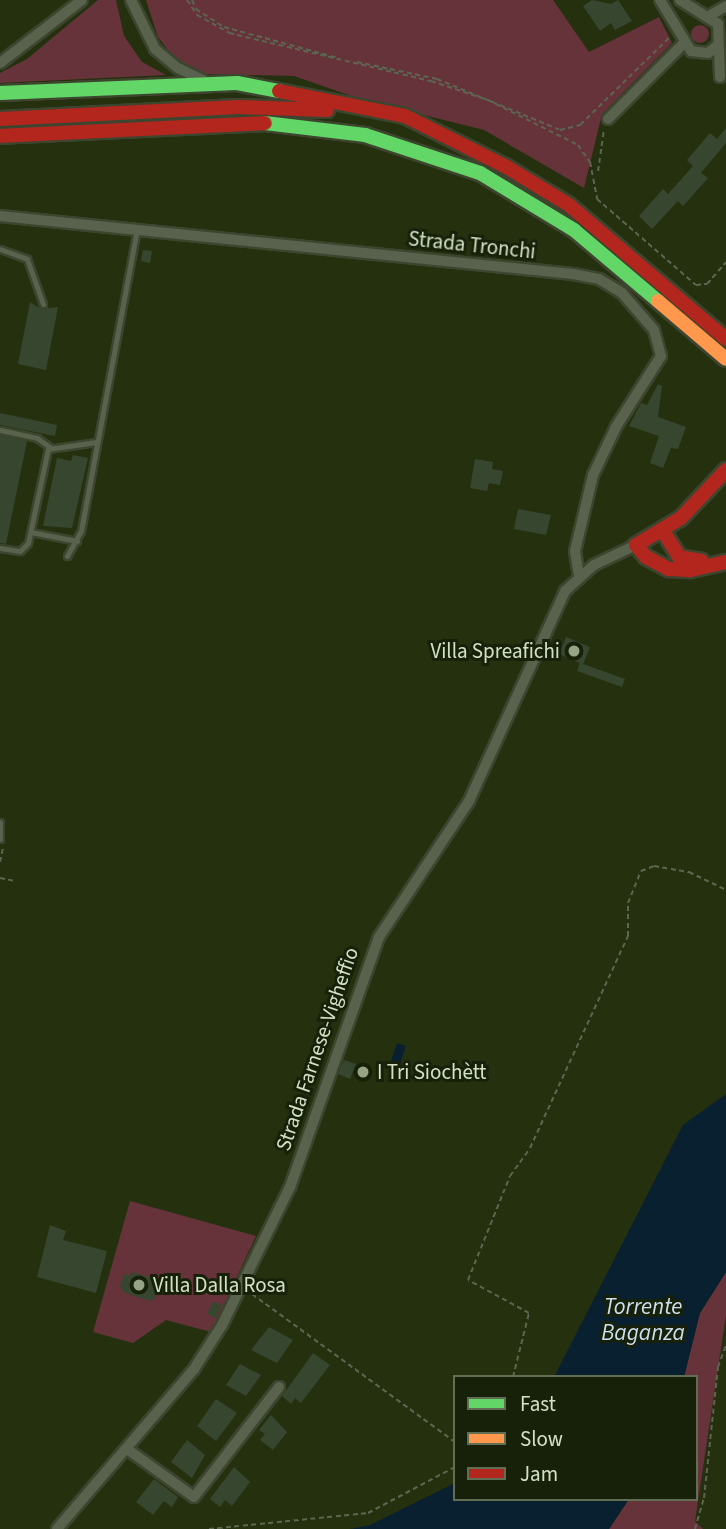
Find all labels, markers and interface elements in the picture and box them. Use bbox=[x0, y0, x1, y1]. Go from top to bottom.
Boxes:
street label: Strada Tronchi bbox=[407, 226, 537, 264]
place label: Villa Spreafichi bbox=[430, 638, 560, 664]
marker: Villa Spreafichi bbox=[566, 643, 582, 659]
street label: Strada Farnese-Vigheffio bbox=[270, 944, 364, 1154]
place label: I Tri Siochètt bbox=[377, 1059, 486, 1085]
marker: I Tri Siochètt bbox=[355, 1064, 371, 1080]
place label: Villa Dalla Rosa bbox=[153, 1272, 286, 1298]
marker: Villa Dalla Rosa bbox=[131, 1277, 147, 1293]
water label: Torrente Baganza bbox=[601, 1293, 685, 1347]
legend bbox=[453, 1375, 698, 1501]
text: Fast bbox=[520, 1389, 556, 1419]
text: Slow bbox=[520, 1424, 563, 1454]
text: Jam bbox=[520, 1459, 558, 1489]

